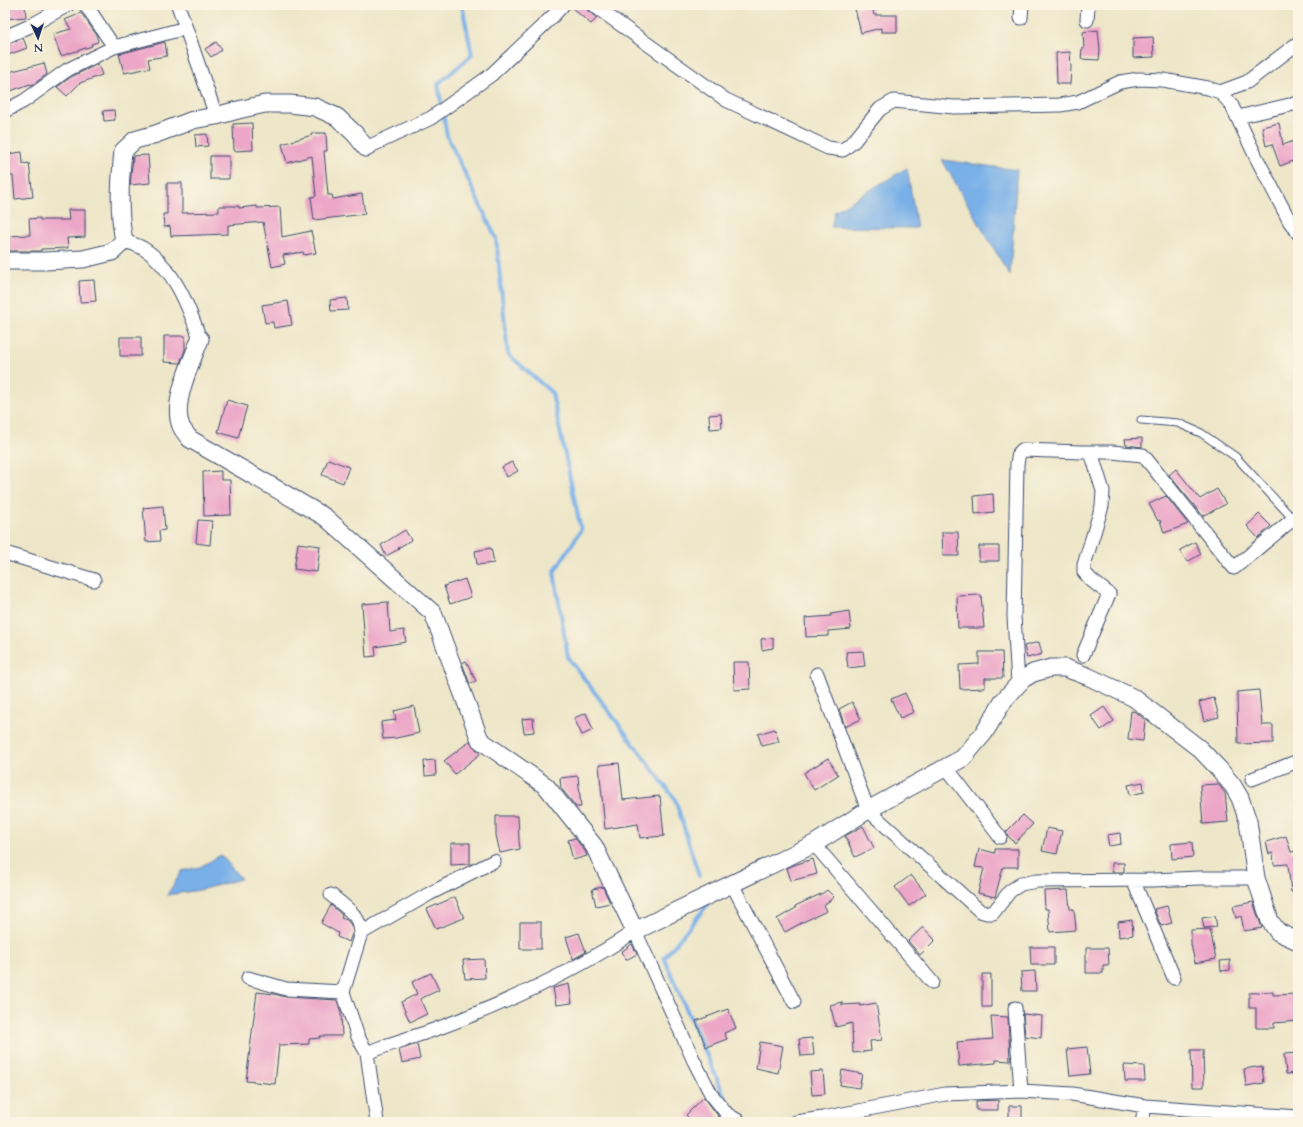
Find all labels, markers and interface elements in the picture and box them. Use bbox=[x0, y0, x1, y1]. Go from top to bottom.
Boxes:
north arrow bbox=[18, 18, 58, 58]
text: N bbox=[33, 40, 44, 55]

